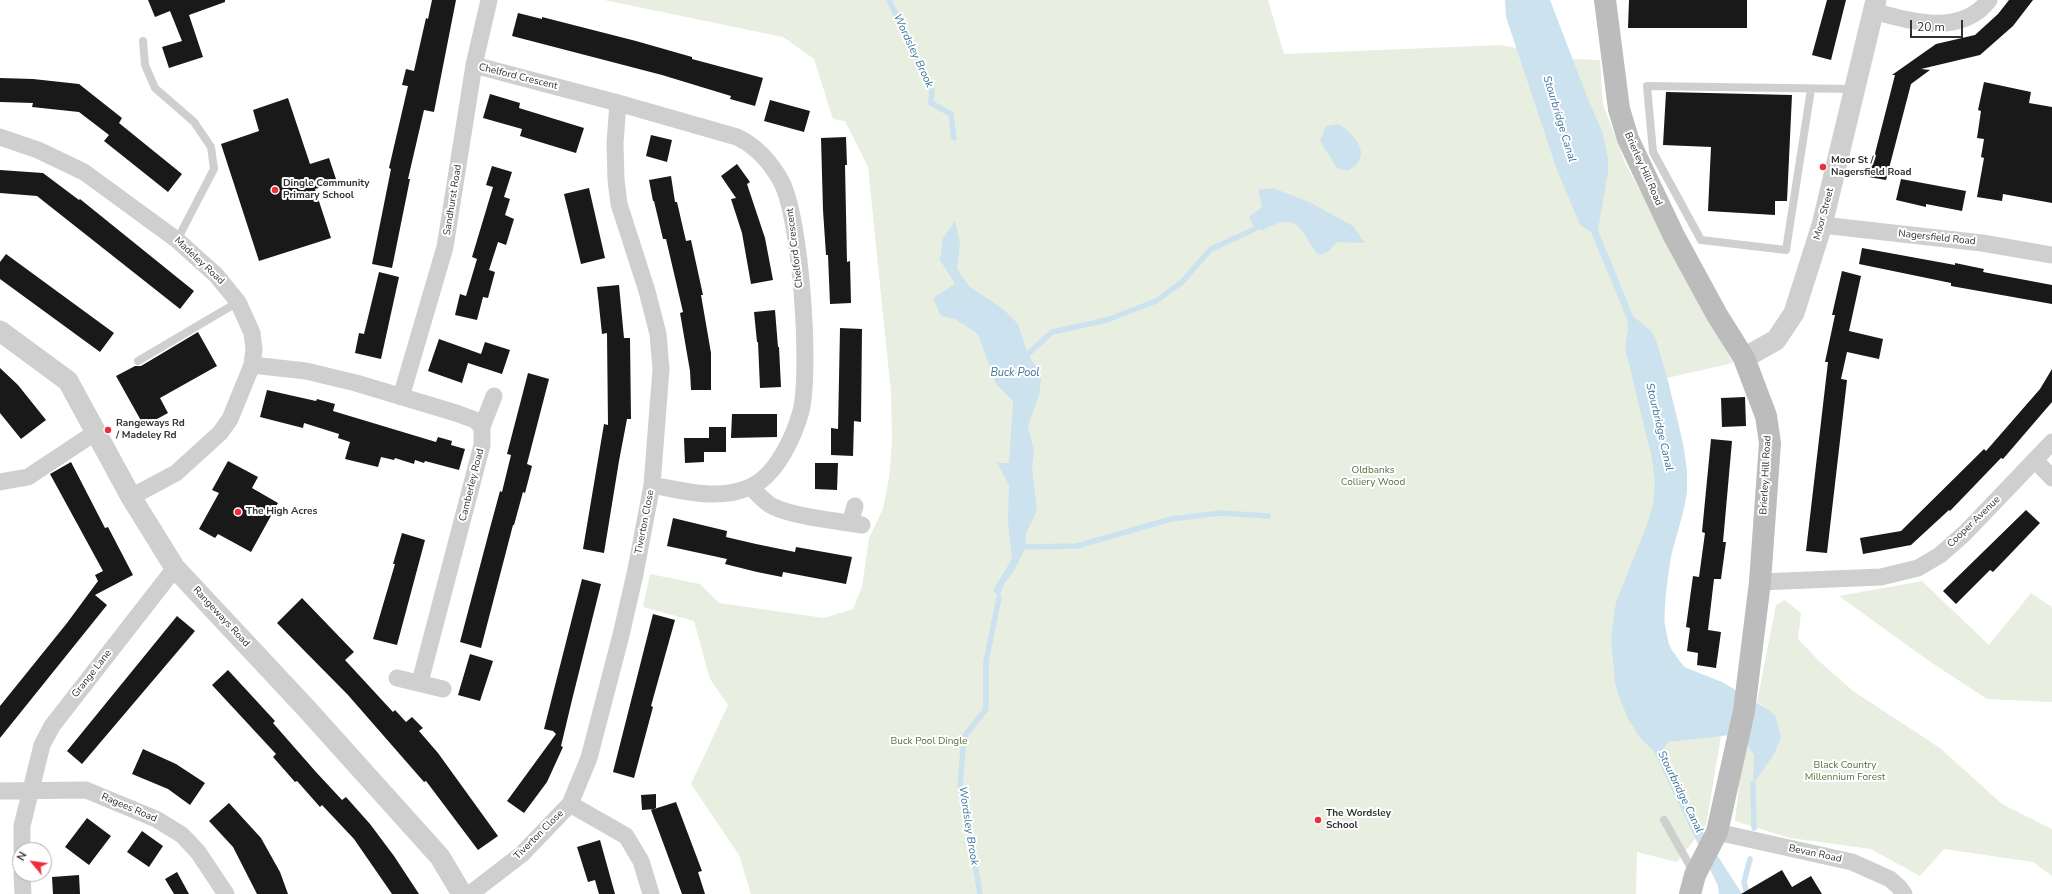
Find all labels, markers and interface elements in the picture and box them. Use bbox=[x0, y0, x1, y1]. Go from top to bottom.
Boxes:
water label: Wordsley Brook bbox=[890, 12, 936, 90]
scale bar bbox=[1912, 12, 1965, 38]
text: 20 m bbox=[1917, 19, 1945, 35]
street label: Chelford Crescent bbox=[477, 61, 559, 93]
water label: Stourbridge Canal bbox=[1540, 74, 1578, 164]
street label: Brierley Hill Road bbox=[1621, 130, 1665, 208]
place label: Moor St / Nagersfield Road bbox=[1831, 155, 1911, 178]
marker: Moor St / Nagersfield Road bbox=[1818, 162, 1828, 172]
street label: Sandhurst Road bbox=[441, 164, 465, 236]
place label: Dingle Community Primary School bbox=[283, 178, 369, 202]
marker: Dingle Community Primary School bbox=[270, 185, 280, 195]
street label: Moor Street bbox=[1811, 187, 1837, 241]
street label: Chelford Crescent bbox=[784, 207, 806, 289]
street label: Nagersfield Road bbox=[1898, 228, 1976, 248]
street label: Madeley Road bbox=[171, 235, 227, 287]
water label: Buck Pool bbox=[990, 366, 1040, 380]
water label: Stourbridge Canal bbox=[1642, 382, 1676, 472]
place label: Rangeways Rd / Madeley Rd bbox=[116, 418, 185, 442]
marker: Rangeways Rd / Madeley Rd bbox=[103, 425, 113, 435]
street label: Brierley Hill Road bbox=[1758, 435, 1774, 515]
street label: Camberley Road bbox=[457, 448, 487, 522]
park label: Oldbanks Colliery Wood bbox=[1341, 465, 1405, 488]
street label: Tiverton Close bbox=[633, 489, 657, 555]
street label: Cooper Avenue bbox=[1945, 494, 2003, 550]
place label: The High Acres bbox=[246, 506, 317, 518]
marker: The High Acres bbox=[233, 507, 243, 517]
street label: Rangeways Road bbox=[190, 584, 252, 650]
street label: Grange Lane bbox=[70, 648, 114, 700]
park label: Buck Pool Dingle bbox=[891, 736, 967, 748]
water label: Stourbridge Canal bbox=[1654, 749, 1706, 835]
park label: Black Country Millennium Forest bbox=[1805, 760, 1885, 784]
water label: Wordsley Brook bbox=[955, 786, 981, 866]
street label: Ragees Road bbox=[99, 791, 159, 825]
street label: Tiverton Close bbox=[512, 808, 566, 862]
place label: The Wordsley School bbox=[1326, 808, 1391, 832]
marker: The Wordsley School bbox=[1313, 815, 1323, 825]
north arrow bbox=[12, 842, 52, 882]
street label: Bevan Road bbox=[1787, 843, 1843, 865]
text: N bbox=[13, 849, 30, 864]

